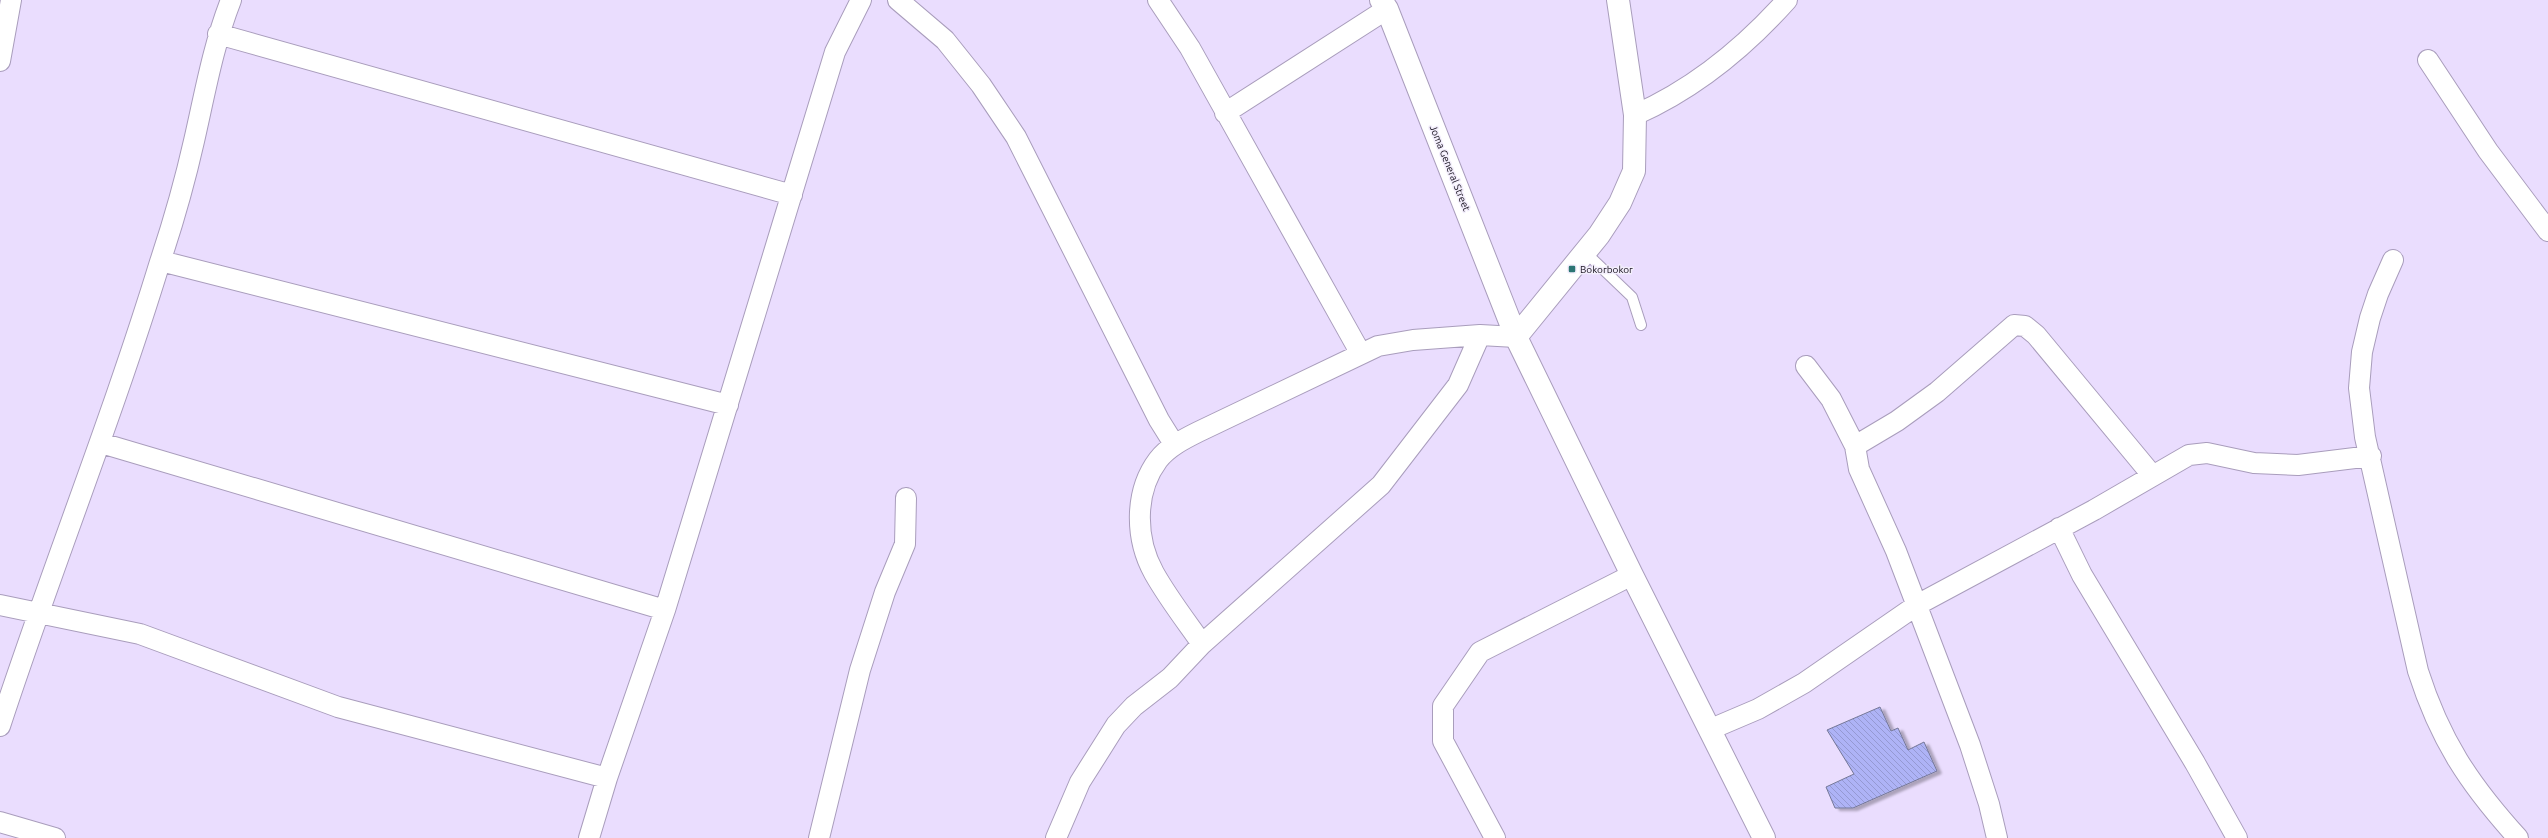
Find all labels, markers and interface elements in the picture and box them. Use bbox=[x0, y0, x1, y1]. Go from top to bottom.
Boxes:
street label: Joma General Street bbox=[1428, 123, 1472, 213]
marker: Bokorbokor bbox=[1567, 264, 1577, 274]
place label: Bokorbokor bbox=[1580, 264, 1633, 275]

